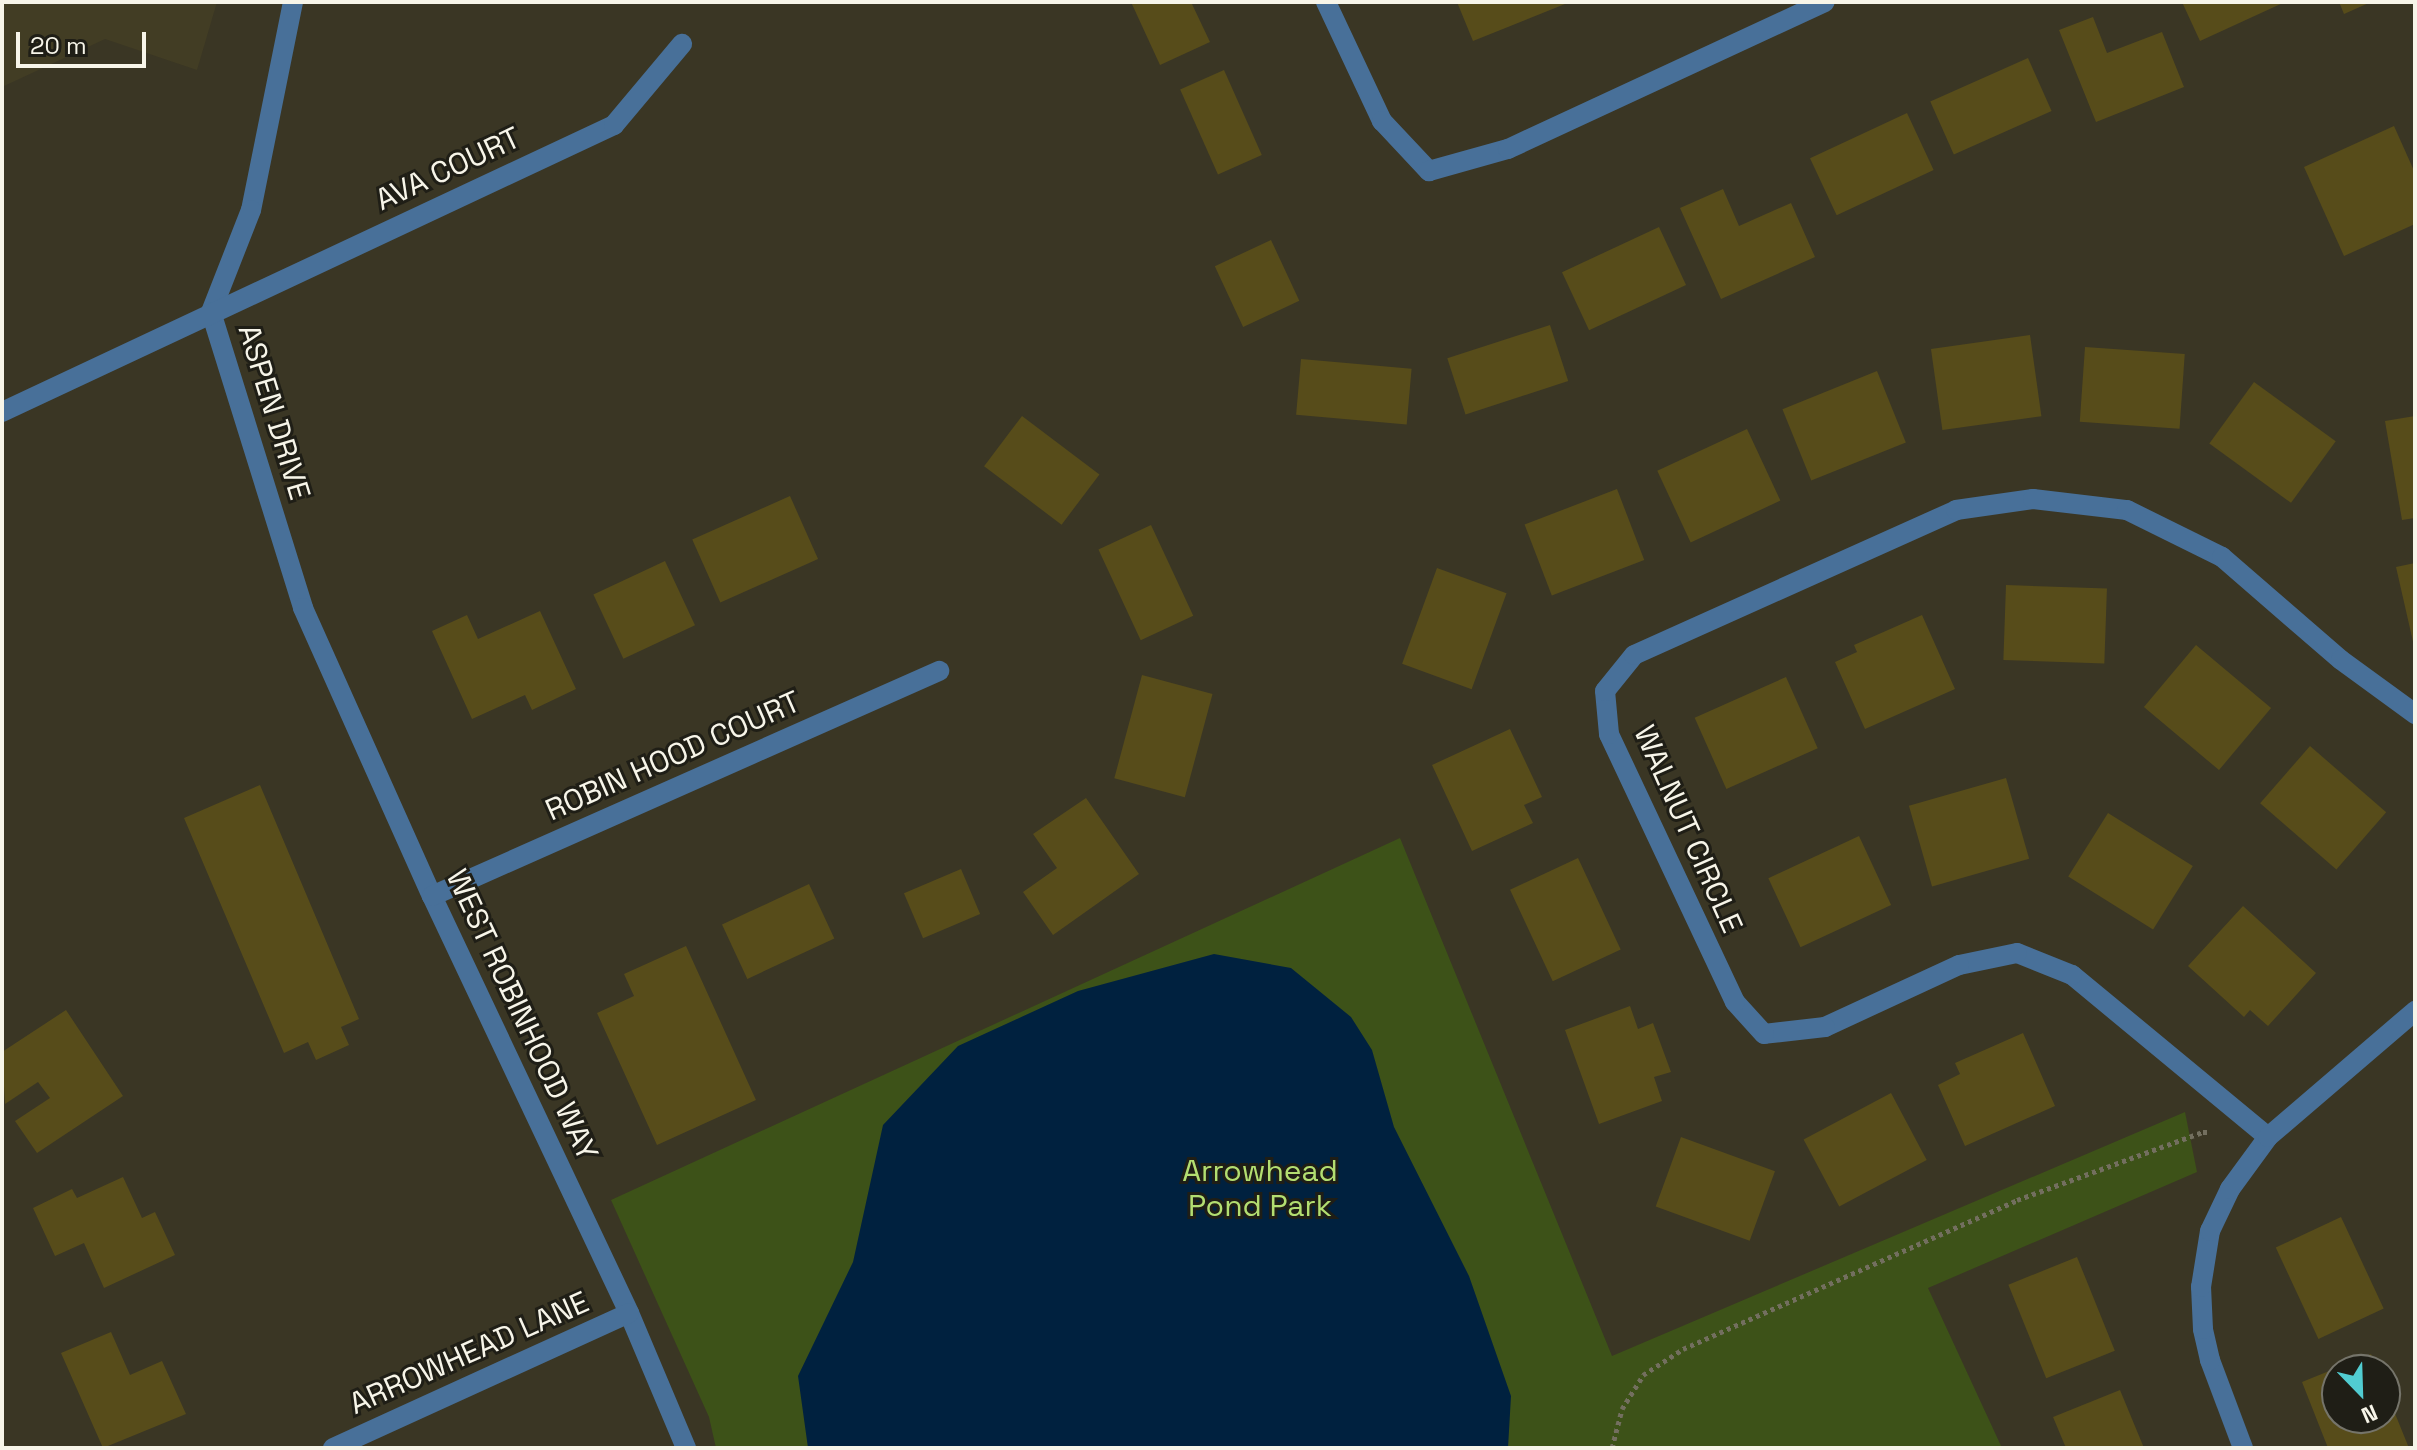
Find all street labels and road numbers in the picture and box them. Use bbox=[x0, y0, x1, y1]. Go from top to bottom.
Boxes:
street label: AVA COURT bbox=[369, 120, 527, 218]
street label: ASPEN DRIVE bbox=[230, 320, 318, 504]
street label: ROBIN HOOD COURT bbox=[540, 684, 806, 828]
street label: WALNUT CIRCLE bbox=[1626, 719, 1750, 939]
street label: WEST ROBINHOOD WAY bbox=[438, 863, 606, 1167]
street label: ARROWHEAD LANE bbox=[344, 1284, 594, 1422]

